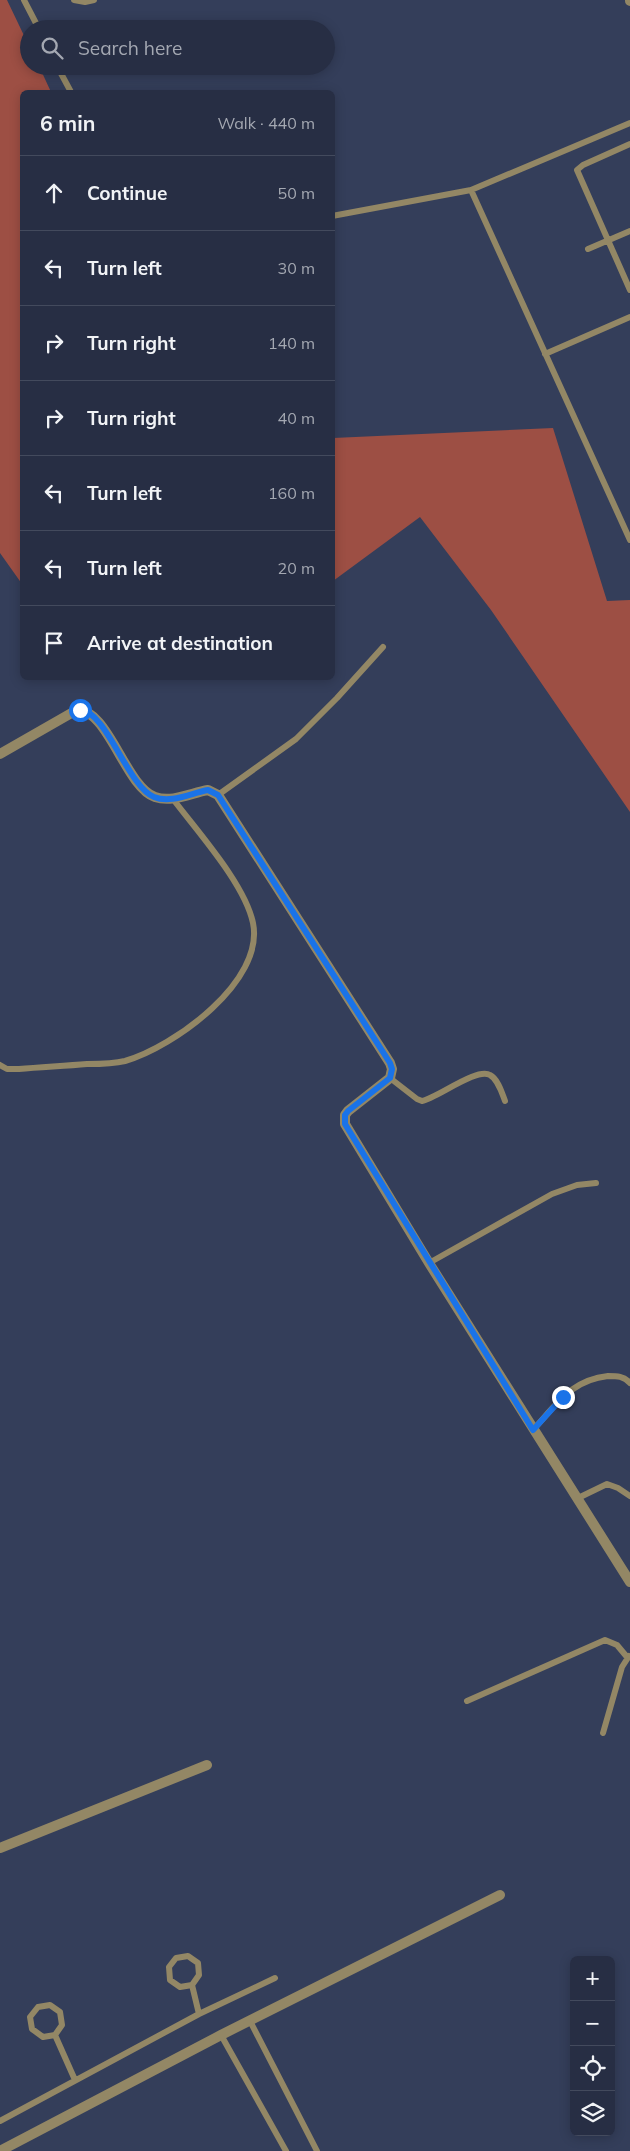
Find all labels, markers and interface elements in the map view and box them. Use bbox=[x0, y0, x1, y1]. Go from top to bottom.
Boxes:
search box bbox=[20, 20, 335, 75]
icon: search bbox=[38, 34, 66, 62]
text: Search here bbox=[78, 36, 182, 60]
text: 6 min bbox=[40, 110, 95, 136]
text: Walk · 440 m bbox=[217, 113, 315, 133]
icon: ahead bbox=[40, 179, 68, 207]
text: Continue bbox=[87, 181, 167, 205]
text: 50 m bbox=[278, 183, 315, 203]
icon: left bbox=[40, 254, 68, 282]
text: Turn left bbox=[87, 256, 162, 280]
text: 30 m bbox=[278, 258, 315, 278]
icon: right bbox=[40, 329, 68, 357]
text: Turn right bbox=[87, 331, 176, 355]
text: 140 m bbox=[268, 333, 315, 353]
icon: right bbox=[40, 404, 68, 432]
text: Turn right bbox=[87, 406, 176, 430]
text: 40 m bbox=[278, 408, 315, 428]
icon: left bbox=[40, 479, 68, 507]
text: Turn left bbox=[87, 481, 162, 505]
text: 160 m bbox=[268, 483, 315, 503]
icon: left bbox=[40, 554, 68, 582]
text: Turn left bbox=[87, 556, 162, 580]
text: 20 m bbox=[278, 558, 315, 578]
icon: arrive bbox=[40, 629, 68, 657]
text: Arrive at destination bbox=[87, 631, 273, 655]
route start bbox=[69, 699, 92, 722]
route end bbox=[552, 1386, 575, 1409]
map controls bbox=[570, 1956, 615, 2136]
button: + bbox=[570, 1956, 615, 2001]
button: − bbox=[570, 2001, 615, 2046]
button: locate bbox=[570, 2046, 615, 2091]
button: layers bbox=[570, 2091, 615, 2136]

